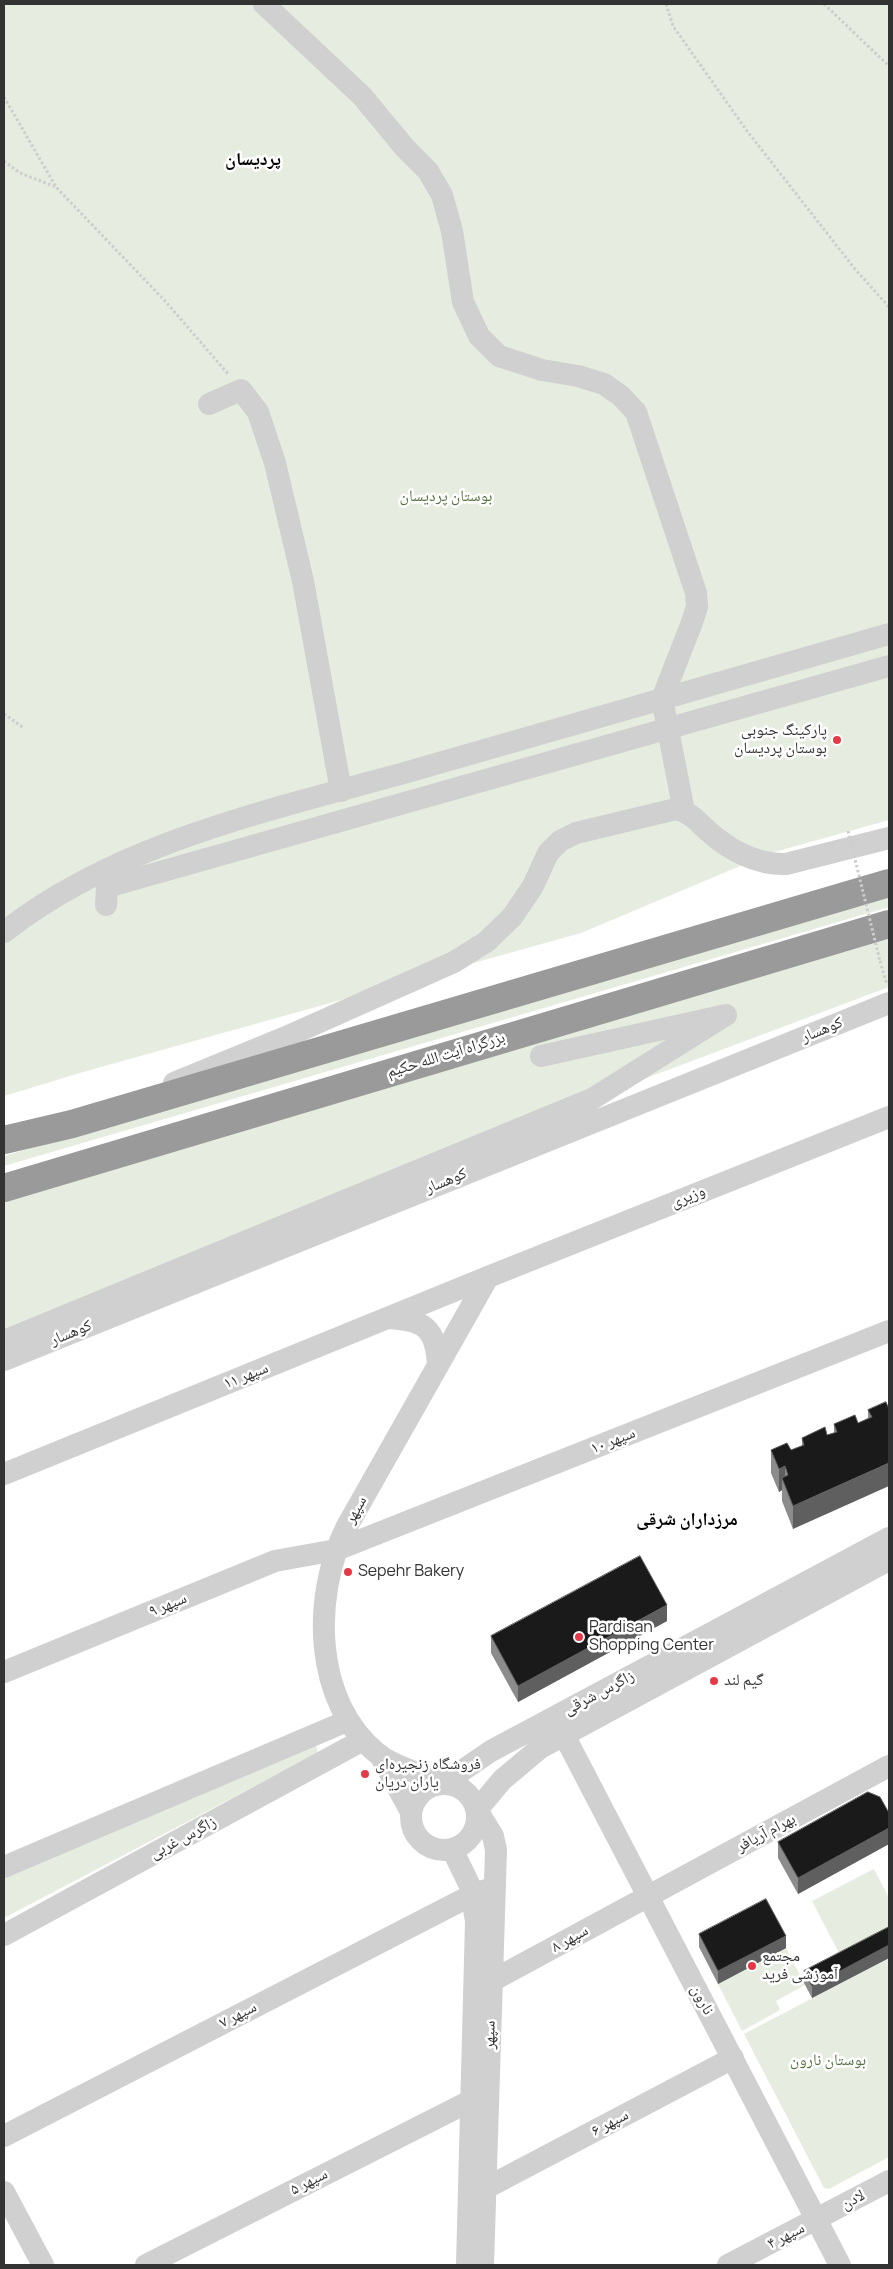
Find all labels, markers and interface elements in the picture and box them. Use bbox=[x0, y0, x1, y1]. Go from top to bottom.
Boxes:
district label: پردیسان bbox=[225, 149, 281, 171]
park label: بوستان پردیسان bbox=[400, 487, 492, 507]
place label: پارکینگ جنوبی بوستان پردیسان bbox=[734, 721, 827, 759]
marker: پارکینگ جنوبی بوستان پردیسان bbox=[831, 734, 843, 746]
street label: کوهسار bbox=[798, 1013, 846, 1047]
street label: بزرگراه آیت الله حکیم bbox=[385, 1028, 507, 1082]
street label: کوهسار bbox=[422, 1164, 470, 1198]
street label: وزیری bbox=[668, 1181, 708, 1213]
street label: کوهسار bbox=[47, 1316, 95, 1350]
street label: سپهر ۱۱ bbox=[221, 1358, 271, 1394]
street label: سپهر ۱۰ bbox=[588, 1423, 638, 1459]
street label: سپهر bbox=[341, 1493, 371, 1527]
district label: مرزداران شرقی bbox=[636, 1509, 738, 1531]
place label: Sepehr Bakery bbox=[358, 1562, 464, 1582]
marker: Sepehr Bakery bbox=[342, 1566, 354, 1578]
street label: سپهر ۹ bbox=[146, 1589, 190, 1621]
place label: Pardisan Shopping Center bbox=[589, 1618, 714, 1656]
marker: Pardisan Shopping Center bbox=[573, 1631, 585, 1643]
street label: زاگرس شرقی bbox=[560, 1666, 638, 1720]
place label: گیم لند bbox=[724, 1671, 764, 1691]
marker: گیم لند bbox=[708, 1675, 720, 1687]
place label: فروشگاه زنجیره‌ای یاران دریان bbox=[375, 1755, 481, 1793]
marker: فروشگاه زنجیره‌ای یاران دریان bbox=[359, 1768, 371, 1780]
street label: بهرام آریافر bbox=[733, 1809, 799, 1857]
street label: زاگرس غربی bbox=[147, 1813, 219, 1863]
street label: سپهر ۸ bbox=[548, 1921, 592, 1957]
place label: مجتمع آموزشی فرید bbox=[762, 1947, 838, 1985]
marker: مجتمع آموزشی فرید bbox=[746, 1960, 758, 1972]
street label: نارون bbox=[686, 1982, 718, 2018]
street label: سپهر ۷ bbox=[216, 1998, 260, 2032]
street label: سپهر bbox=[480, 2020, 500, 2050]
park label: بوستان نارون bbox=[790, 2051, 866, 2071]
street label: سپهر ۶ bbox=[588, 2105, 632, 2141]
street label: سپهر ۵ bbox=[287, 2165, 331, 2199]
street label: لادن bbox=[838, 2186, 868, 2214]
street label: سپهر ۴ bbox=[764, 2219, 808, 2253]

